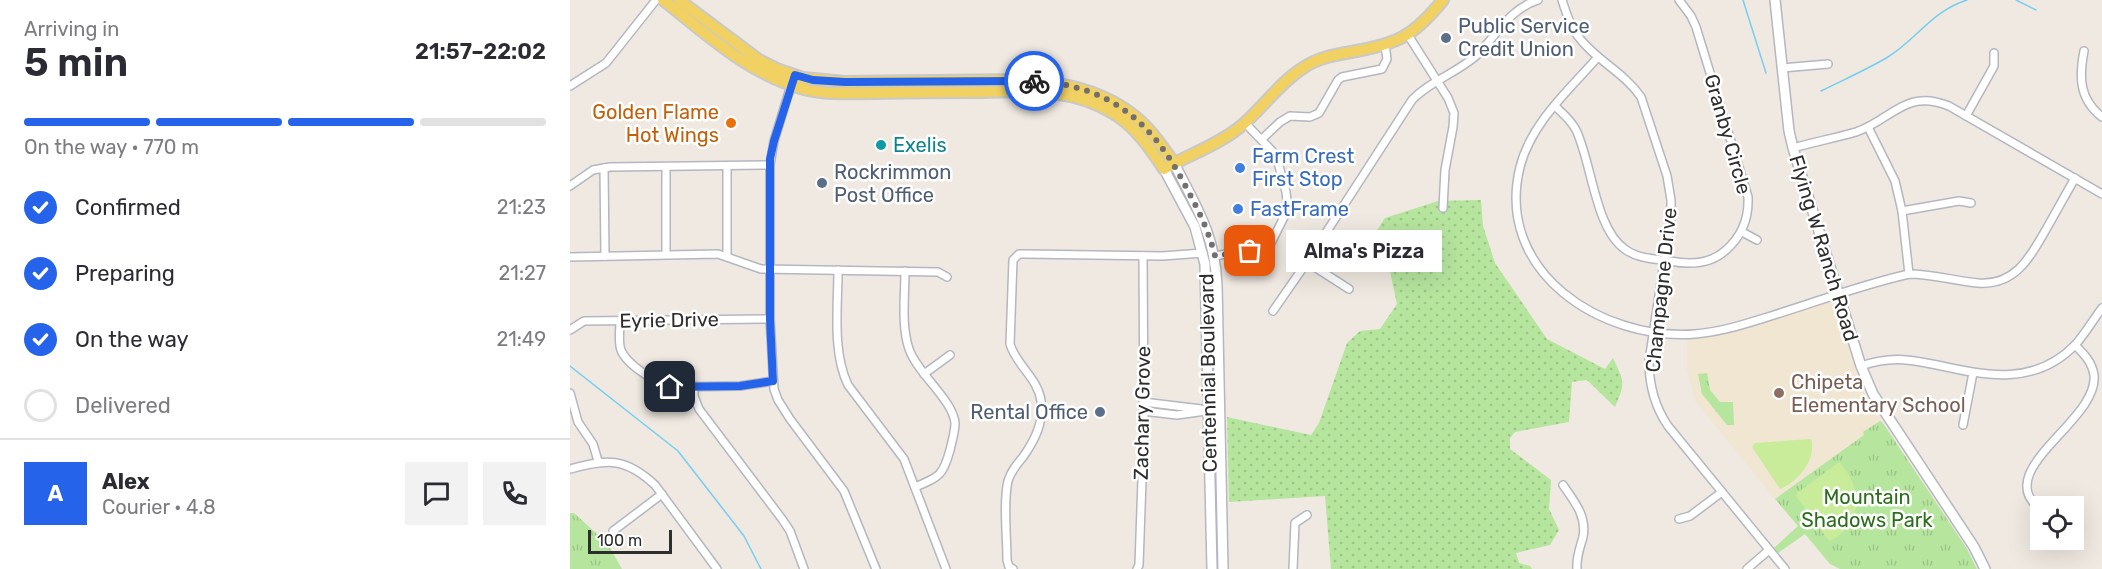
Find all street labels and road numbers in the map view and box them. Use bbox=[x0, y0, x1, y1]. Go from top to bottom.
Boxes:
street label: Granby Circle bbox=[1699, 71, 1757, 197]
street label: Flying W Ranch Road bbox=[1784, 152, 1864, 344]
street label: Champagne Drive bbox=[1640, 206, 1682, 374]
street label: Centennial Boulevard bbox=[1194, 273, 1222, 473]
street label: Eyrie Drive bbox=[619, 307, 719, 333]
street label: Zachary Grove bbox=[1129, 346, 1155, 480]

